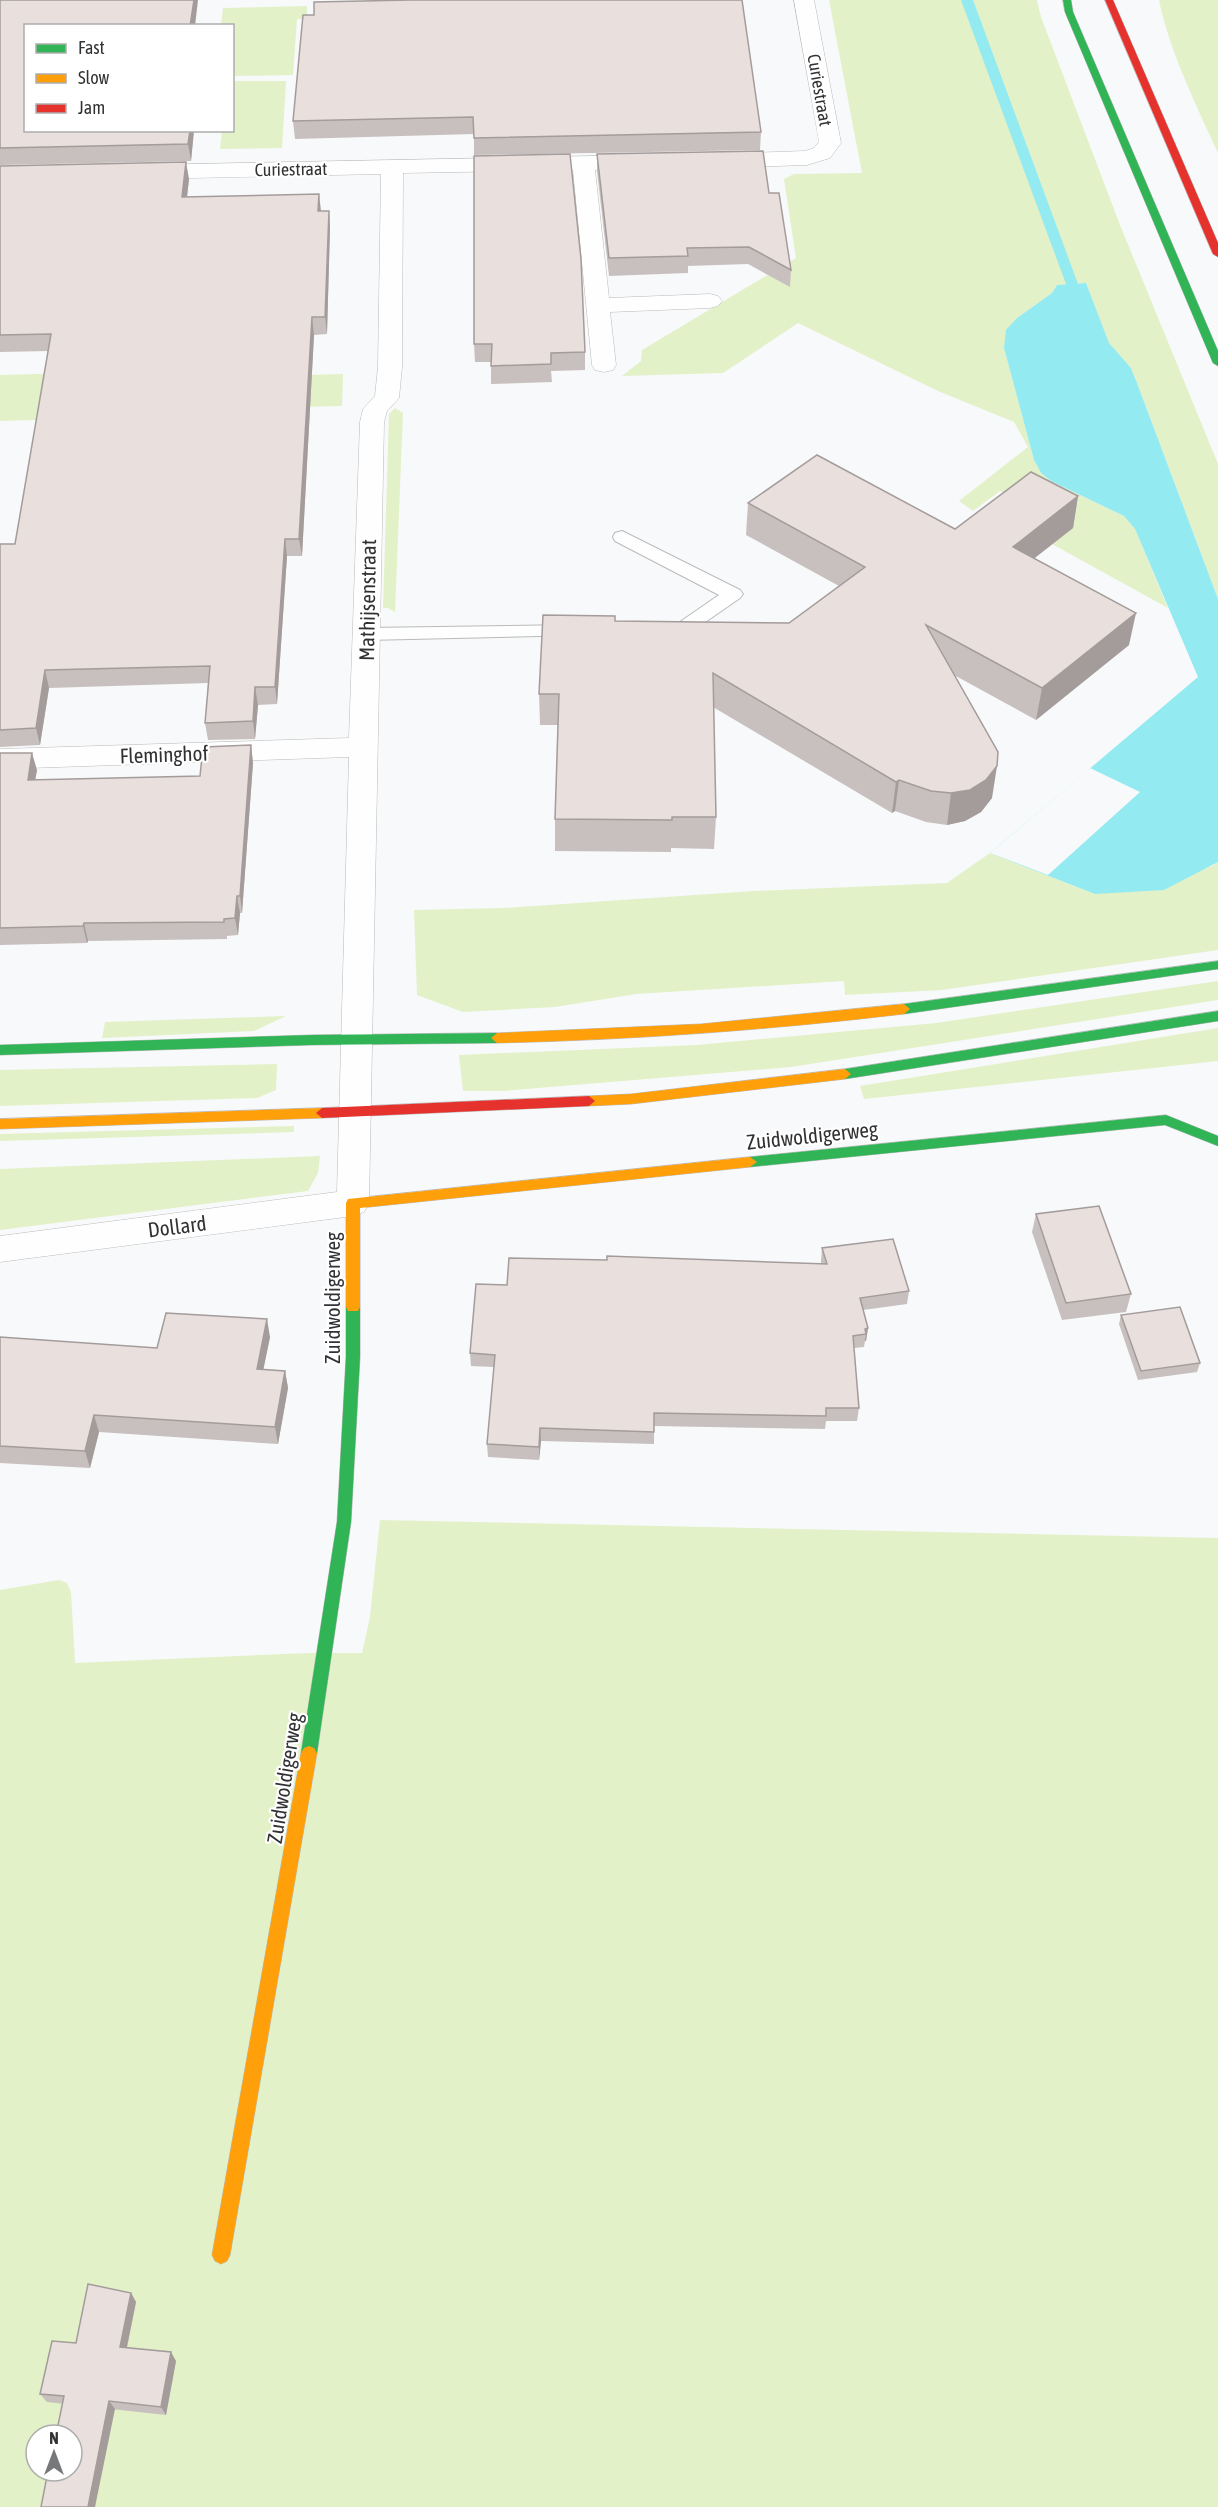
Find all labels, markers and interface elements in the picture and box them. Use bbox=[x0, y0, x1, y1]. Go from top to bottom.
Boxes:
legend bbox=[24, 24, 234, 132]
text: Fast bbox=[78, 37, 105, 58]
street label: Curiestraat bbox=[803, 52, 837, 128]
text: Slow bbox=[78, 67, 109, 88]
text: Jam bbox=[78, 97, 105, 118]
street label: Curiestraat bbox=[254, 158, 328, 180]
street label: Mathijsenstraat bbox=[354, 539, 380, 661]
street label: Fleminghof bbox=[119, 740, 209, 768]
street label: Zuidwoldigerweg bbox=[745, 1116, 879, 1154]
street label: Dollard bbox=[146, 1211, 208, 1241]
street label: Zuidwoldigerweg bbox=[320, 1232, 344, 1364]
street label: Zuidwoldigerweg bbox=[262, 1711, 306, 1845]
north arrow bbox=[24, 2423, 84, 2483]
text: N bbox=[49, 2429, 59, 2447]

